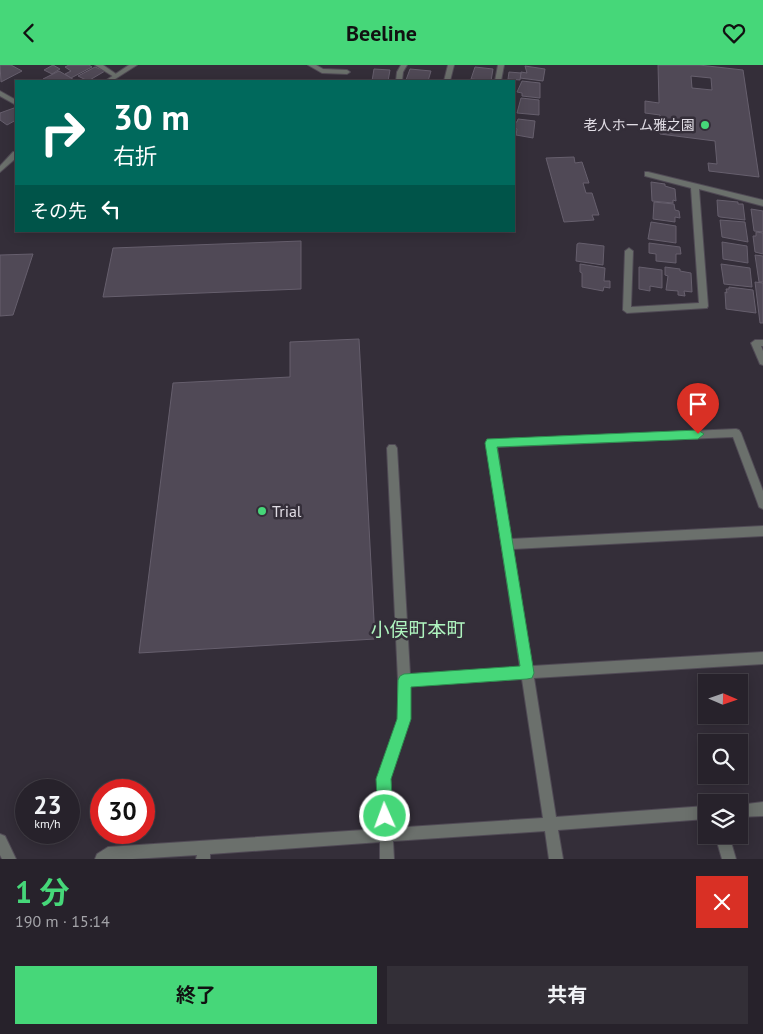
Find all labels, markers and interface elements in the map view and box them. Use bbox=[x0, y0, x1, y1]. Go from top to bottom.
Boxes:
icon: back bbox=[15, 19, 43, 47]
text: Beeline bbox=[346, 19, 417, 47]
icon: heart bbox=[720, 19, 748, 47]
text: 30 m bbox=[113, 94, 190, 140]
icon: right bbox=[30, 100, 95, 165]
place label: 老人ホーム雅之園 bbox=[583, 116, 695, 134]
marker: 老人ホーム雅之園 bbox=[699, 119, 711, 131]
text: 右折 bbox=[113, 142, 157, 170]
icon: left bbox=[97, 195, 125, 223]
text: その先 bbox=[30, 199, 87, 223]
pin bbox=[677, 383, 719, 434]
icon: arrive bbox=[684, 390, 712, 418]
place label: Trial bbox=[272, 501, 302, 521]
marker: Trial bbox=[256, 505, 268, 517]
district label: 小俣町本町 bbox=[370, 617, 466, 641]
north arrow bbox=[698, 674, 748, 724]
map controls bbox=[698, 674, 748, 844]
button: search bbox=[698, 734, 748, 784]
speed limit sign: 30 bbox=[90, 779, 155, 844]
text: 23 bbox=[33, 789, 62, 821]
position arrow bbox=[358, 789, 410, 841]
button: layers bbox=[698, 794, 748, 844]
text: km/h bbox=[34, 816, 61, 831]
text: 1 分 bbox=[15, 872, 70, 911]
button: close bbox=[696, 876, 748, 928]
text: 190 m · 15:14 bbox=[15, 911, 110, 931]
button: 終了 bbox=[15, 966, 377, 1024]
button: 共有 bbox=[387, 966, 748, 1024]

